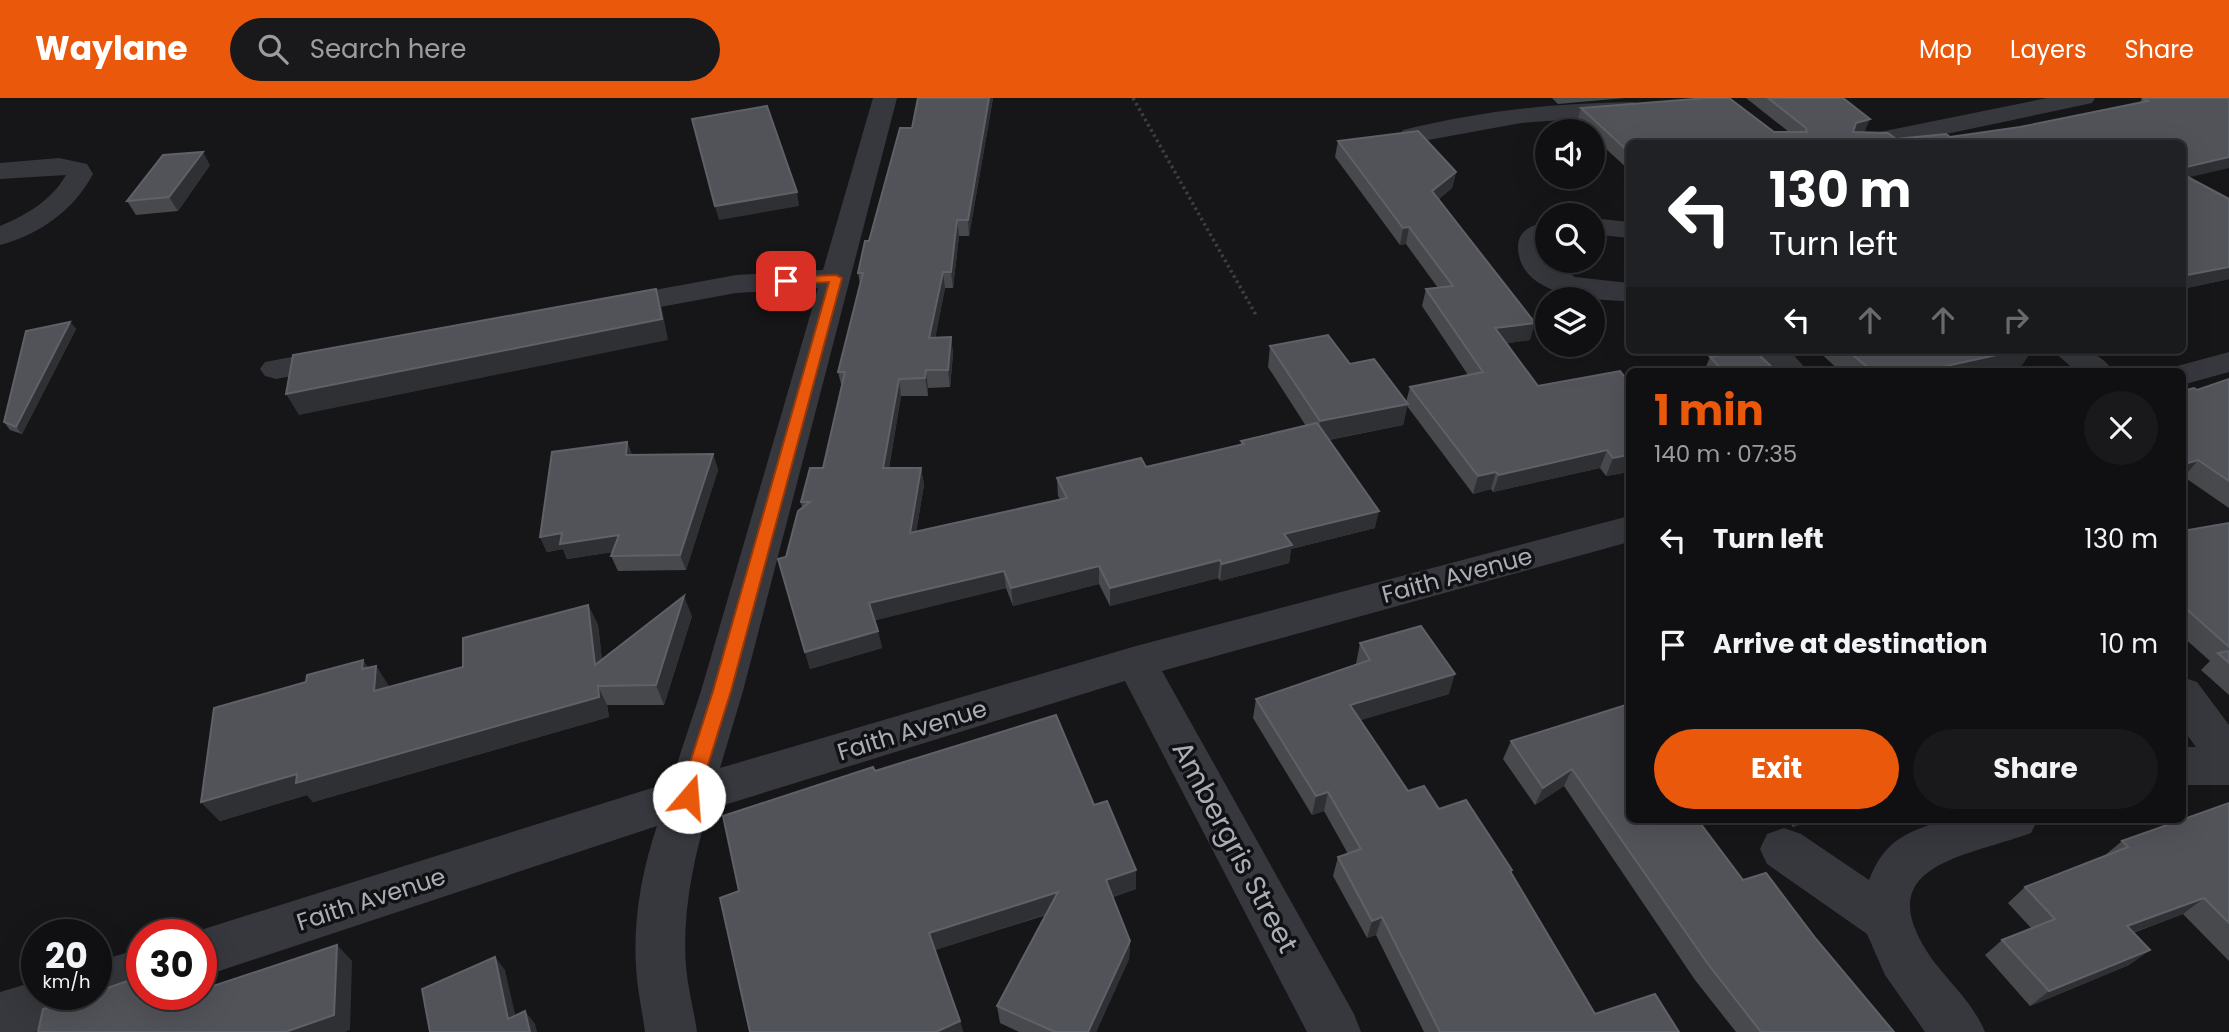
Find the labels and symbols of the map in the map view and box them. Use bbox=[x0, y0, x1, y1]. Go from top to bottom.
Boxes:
pin bbox=[756, 251, 816, 311]
street label: Faith Avenue bbox=[1378, 539, 1536, 611]
street label: Faith Avenue bbox=[833, 692, 991, 768]
street label: Ambergris Street bbox=[1163, 734, 1307, 960]
position arrow bbox=[652, 760, 726, 834]
street label: Faith Avenue bbox=[292, 859, 450, 939]
speed limit sign: 30 bbox=[126, 919, 217, 1010]

